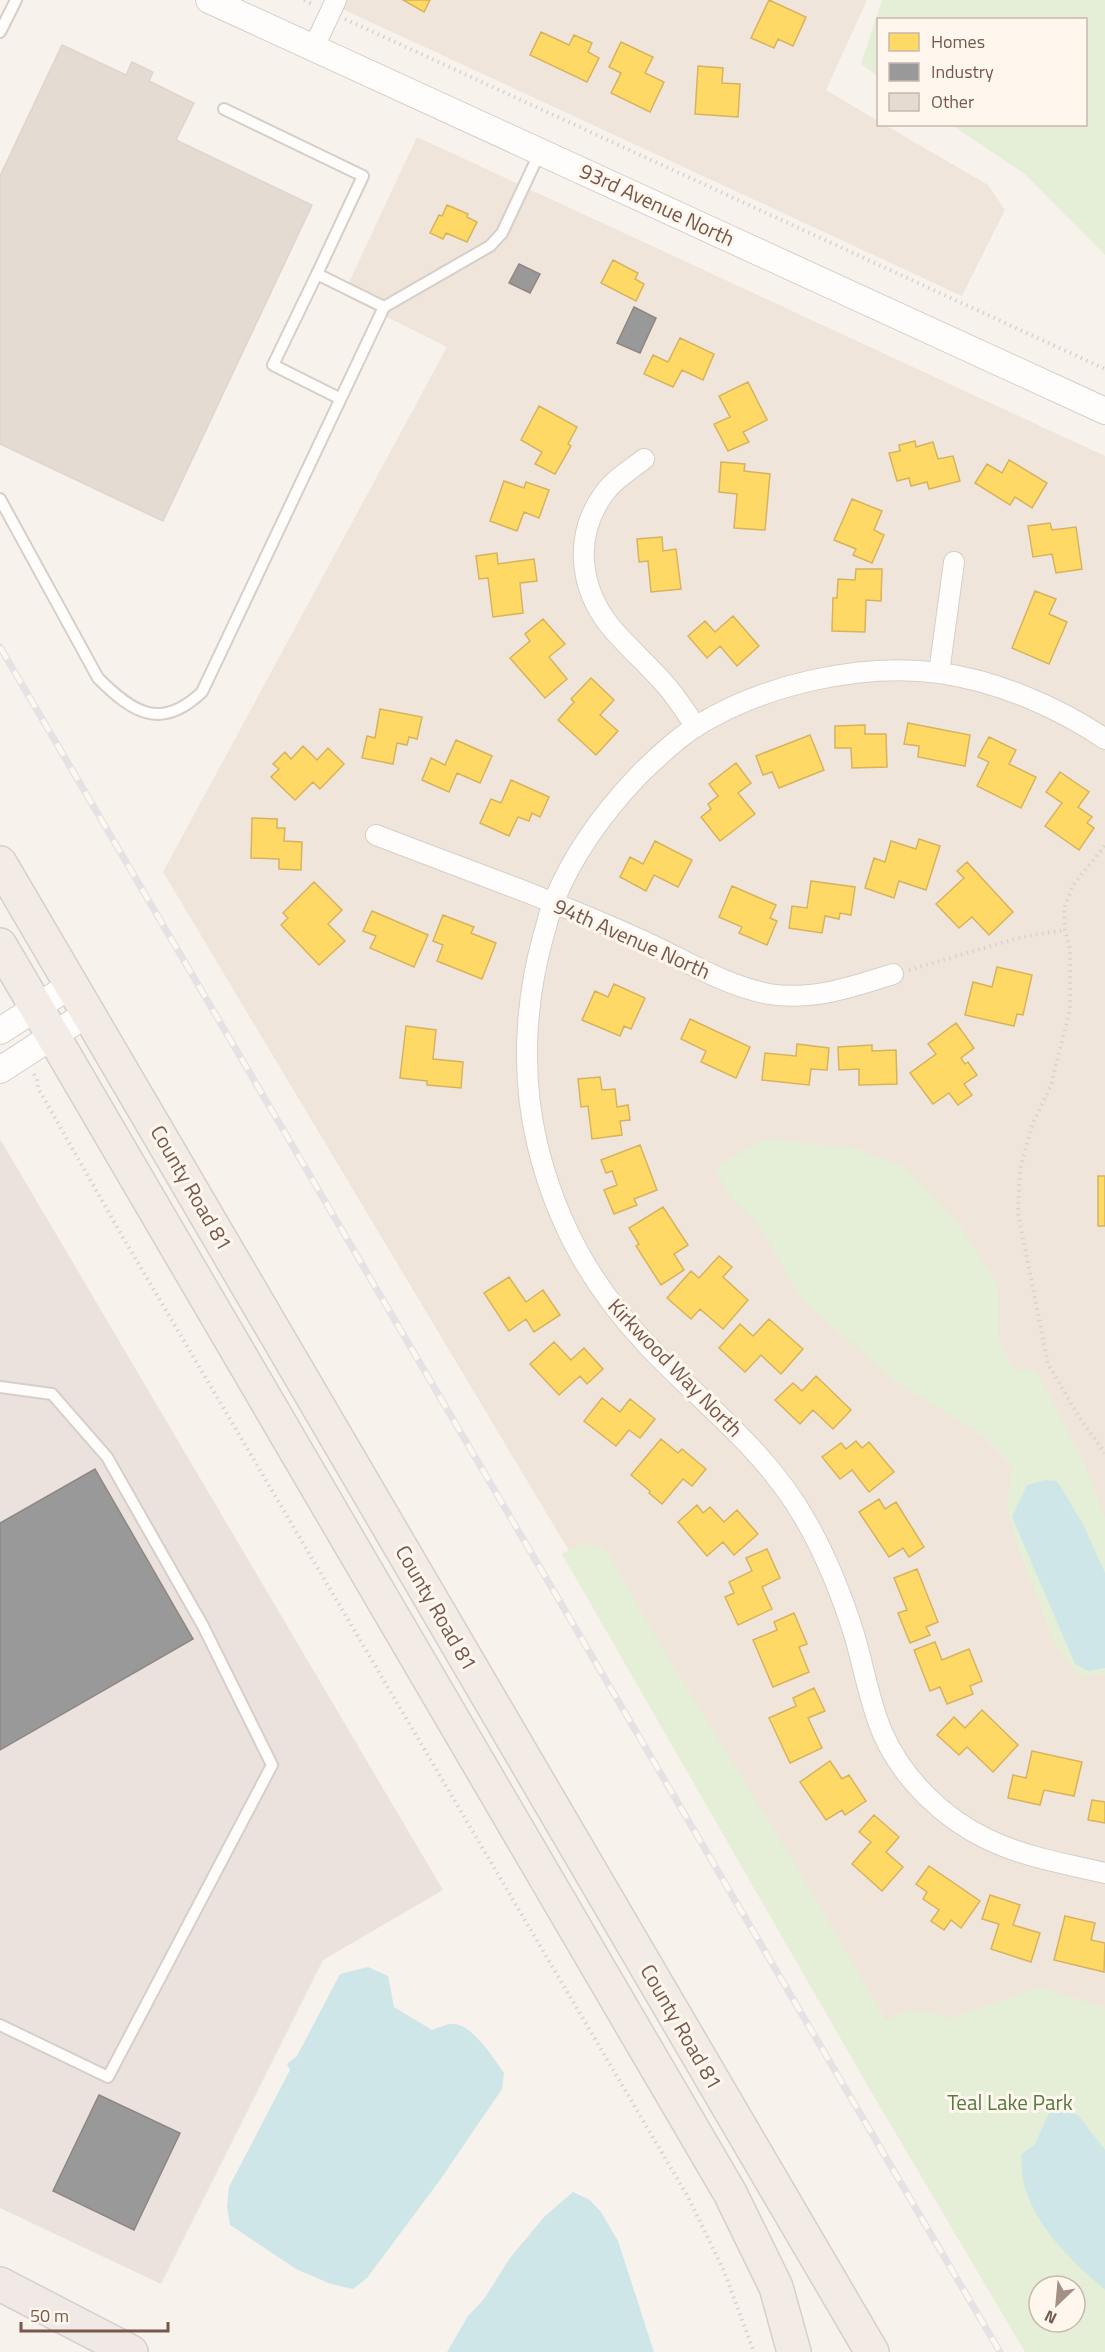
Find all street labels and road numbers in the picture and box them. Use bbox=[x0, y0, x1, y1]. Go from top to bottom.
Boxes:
street label: 93rd Avenue North bbox=[575, 154, 740, 254]
street label: 94th Avenue North bbox=[549, 889, 716, 987]
street label: County Road 81 bbox=[143, 1119, 241, 1256]
street label: Kirkwood Way North bbox=[601, 1291, 751, 1444]
street label: County Road 81 bbox=[388, 1539, 486, 1676]
street label: County Road 81 bbox=[633, 1958, 731, 2095]

